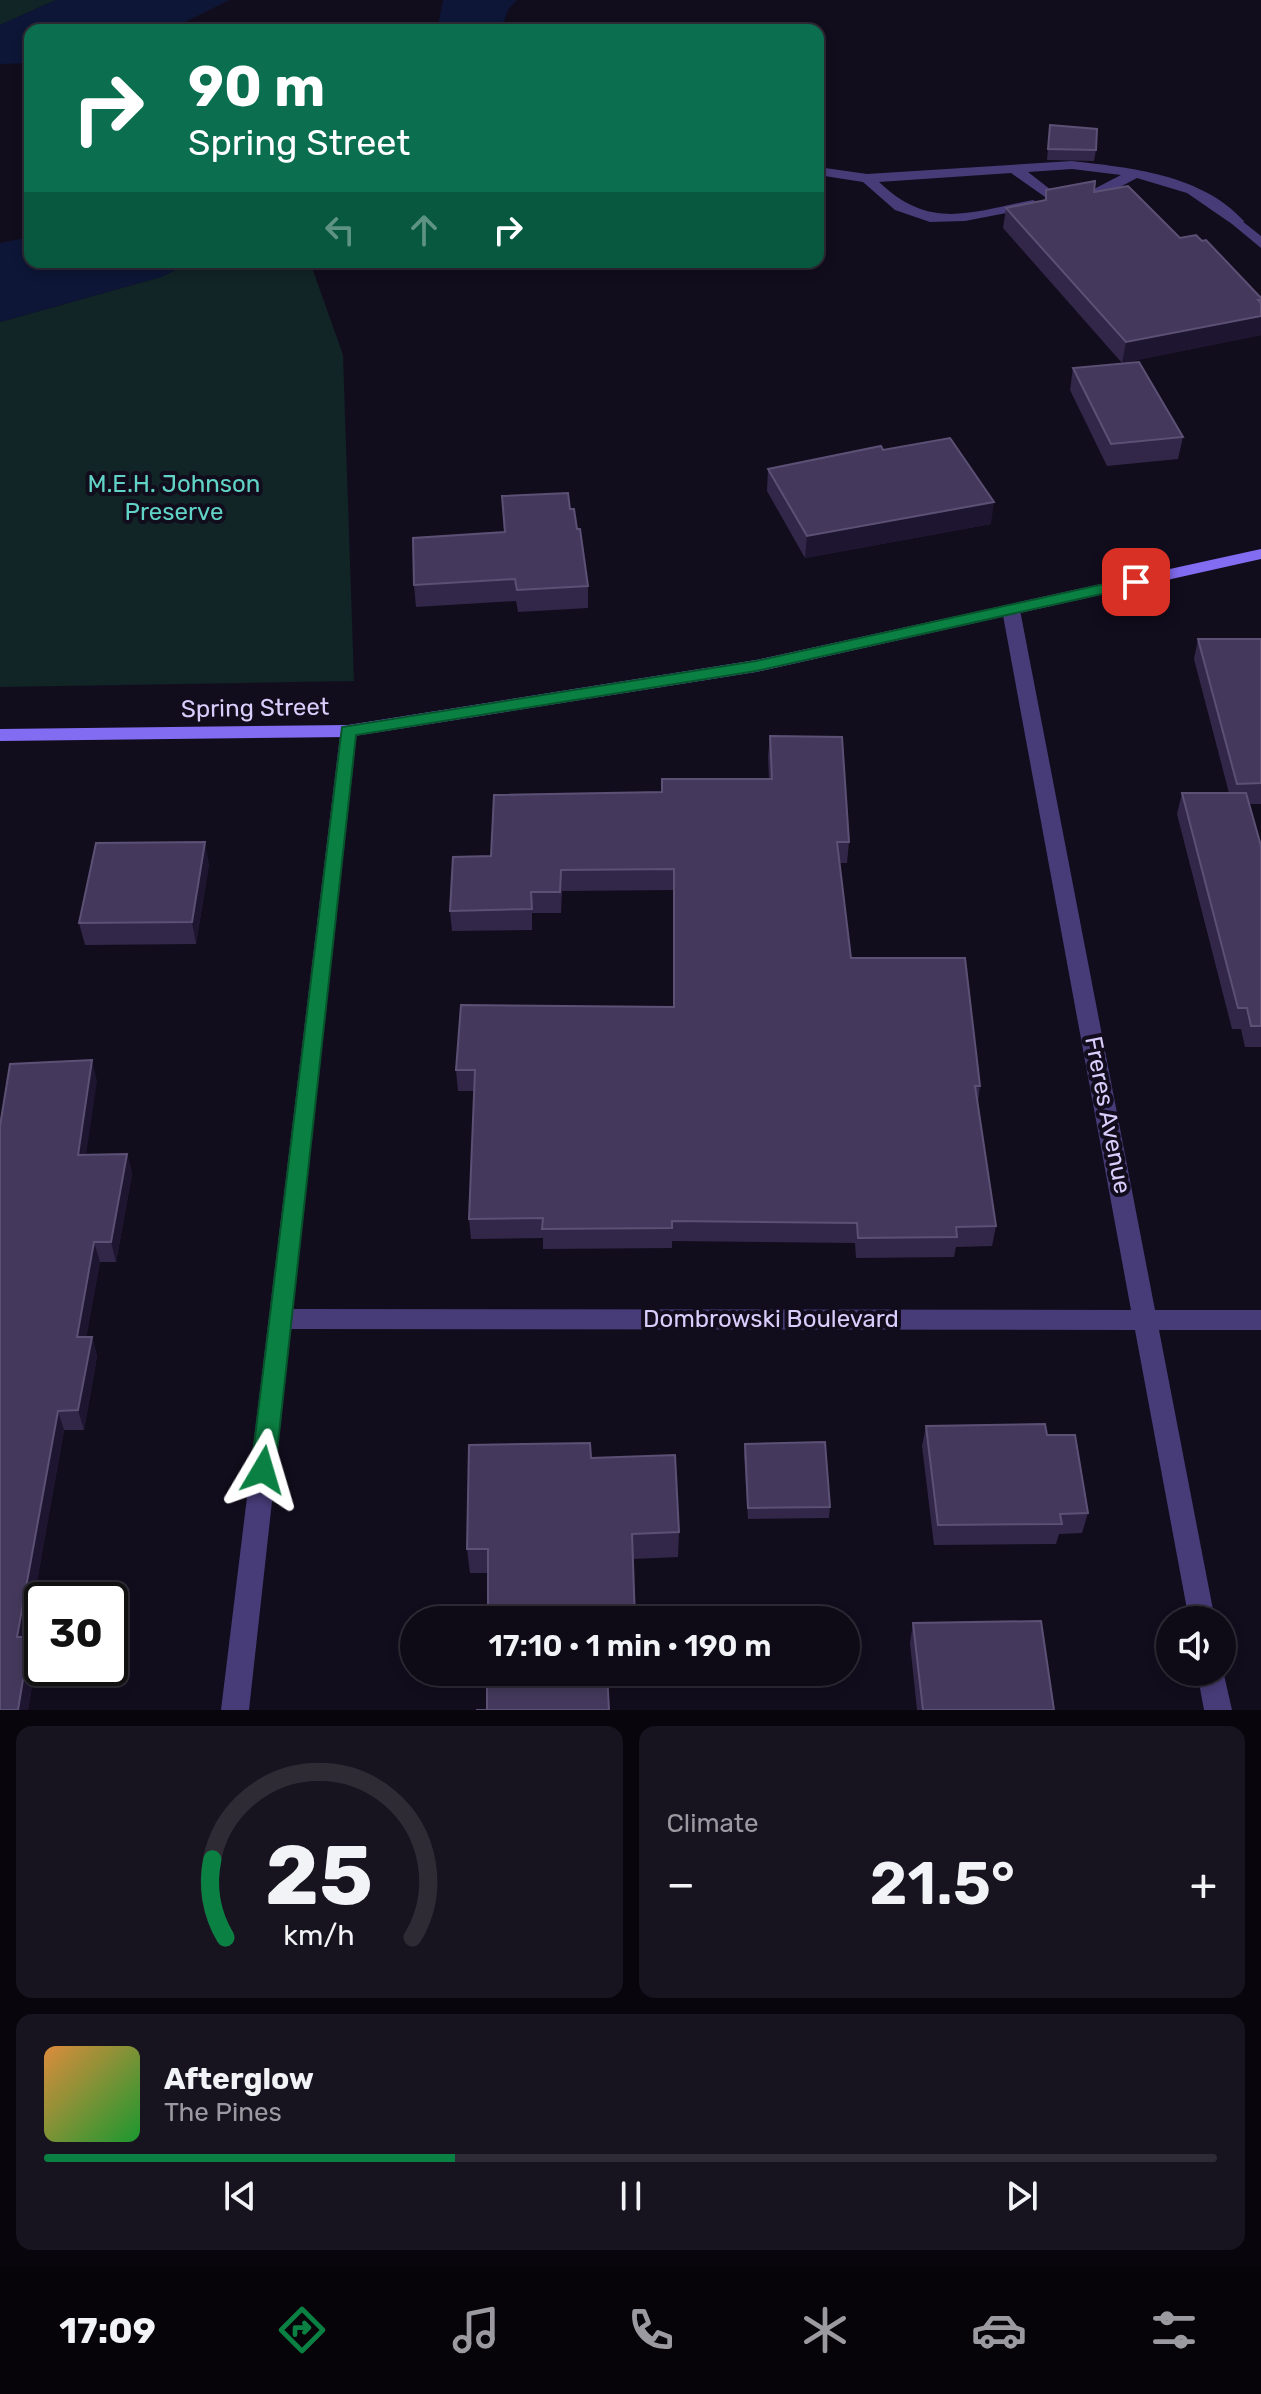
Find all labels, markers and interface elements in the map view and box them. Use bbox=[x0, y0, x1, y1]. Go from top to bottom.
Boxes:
text: 90 m bbox=[188, 54, 325, 120]
icon: right bbox=[56, 56, 160, 160]
text: Spring Street bbox=[188, 121, 410, 164]
icon: left bbox=[318, 208, 362, 252]
icon: ahead bbox=[402, 208, 446, 252]
icon: right bbox=[486, 208, 530, 252]
park label: M.E.H. Johnson Preserve bbox=[88, 470, 260, 526]
pin bbox=[1102, 548, 1170, 616]
icon: arrive bbox=[1114, 560, 1158, 604]
street label: Spring Street bbox=[181, 693, 329, 723]
street label: Freres Avenue bbox=[1079, 1034, 1137, 1196]
street label: Dombrowski Boulevard bbox=[643, 1305, 899, 1333]
position arrow bbox=[221, 1428, 305, 1512]
speed limit sign: 30 bbox=[24, 1582, 128, 1686]
map controls bbox=[1156, 1606, 1236, 1686]
button: sound bbox=[1156, 1606, 1236, 1686]
text: 17:10 · 1 min · 190 m bbox=[489, 1628, 772, 1664]
text: Climate bbox=[667, 1808, 759, 1839]
text: 25 bbox=[265, 1826, 373, 1925]
text: 21.5° bbox=[870, 1848, 1015, 1919]
text: − bbox=[667, 1858, 695, 1910]
text: + bbox=[1190, 1858, 1217, 1910]
text: km/h bbox=[284, 1918, 355, 1952]
text: Afterglow bbox=[164, 2061, 314, 2097]
text: The Pines bbox=[164, 2097, 282, 2128]
icon: previous bbox=[218, 2174, 262, 2218]
icon: pause bbox=[609, 2174, 653, 2218]
icon: next bbox=[1000, 2174, 1044, 2218]
icon: directions bbox=[274, 2302, 330, 2358]
icon: music bbox=[448, 2302, 504, 2358]
icon: phone bbox=[623, 2302, 679, 2358]
icon: climate bbox=[797, 2302, 853, 2358]
icon: car bbox=[971, 2302, 1027, 2358]
icon: filters bbox=[1146, 2302, 1202, 2358]
text: 17:09 bbox=[59, 2309, 156, 2352]

